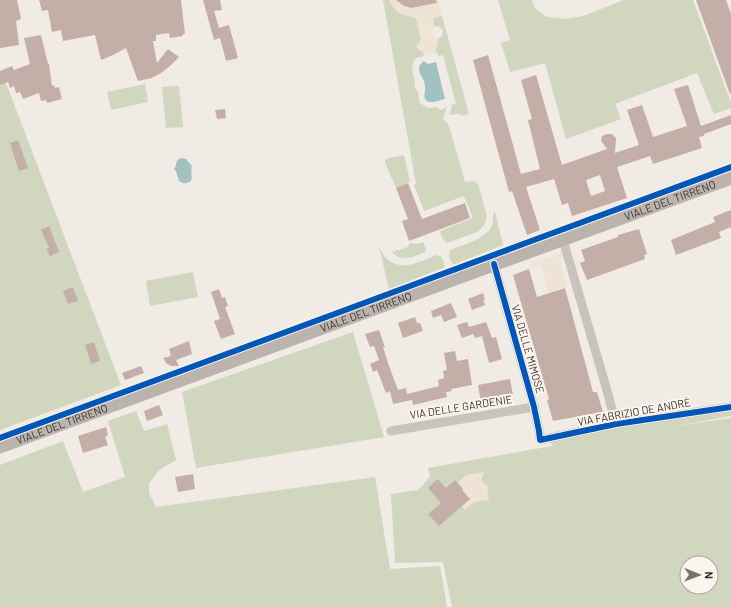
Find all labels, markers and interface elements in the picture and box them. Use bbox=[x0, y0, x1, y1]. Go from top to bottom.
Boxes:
street label: VIALE DEL TIRRENO bbox=[622, 177, 718, 223]
street label: VIALE DEL TIRRENO bbox=[318, 289, 413, 334]
street label: VIA DELLE MIMOSE bbox=[510, 303, 547, 395]
street label: VIA DELLE GARDENIE bbox=[409, 392, 513, 421]
street label: VIA FABRIZIO DE ANDRÈ bbox=[576, 395, 692, 428]
street label: VIALE DEL TIRRENO bbox=[14, 401, 109, 447]
north arrow bbox=[679, 555, 719, 595]
text: N bbox=[703, 571, 716, 579]

